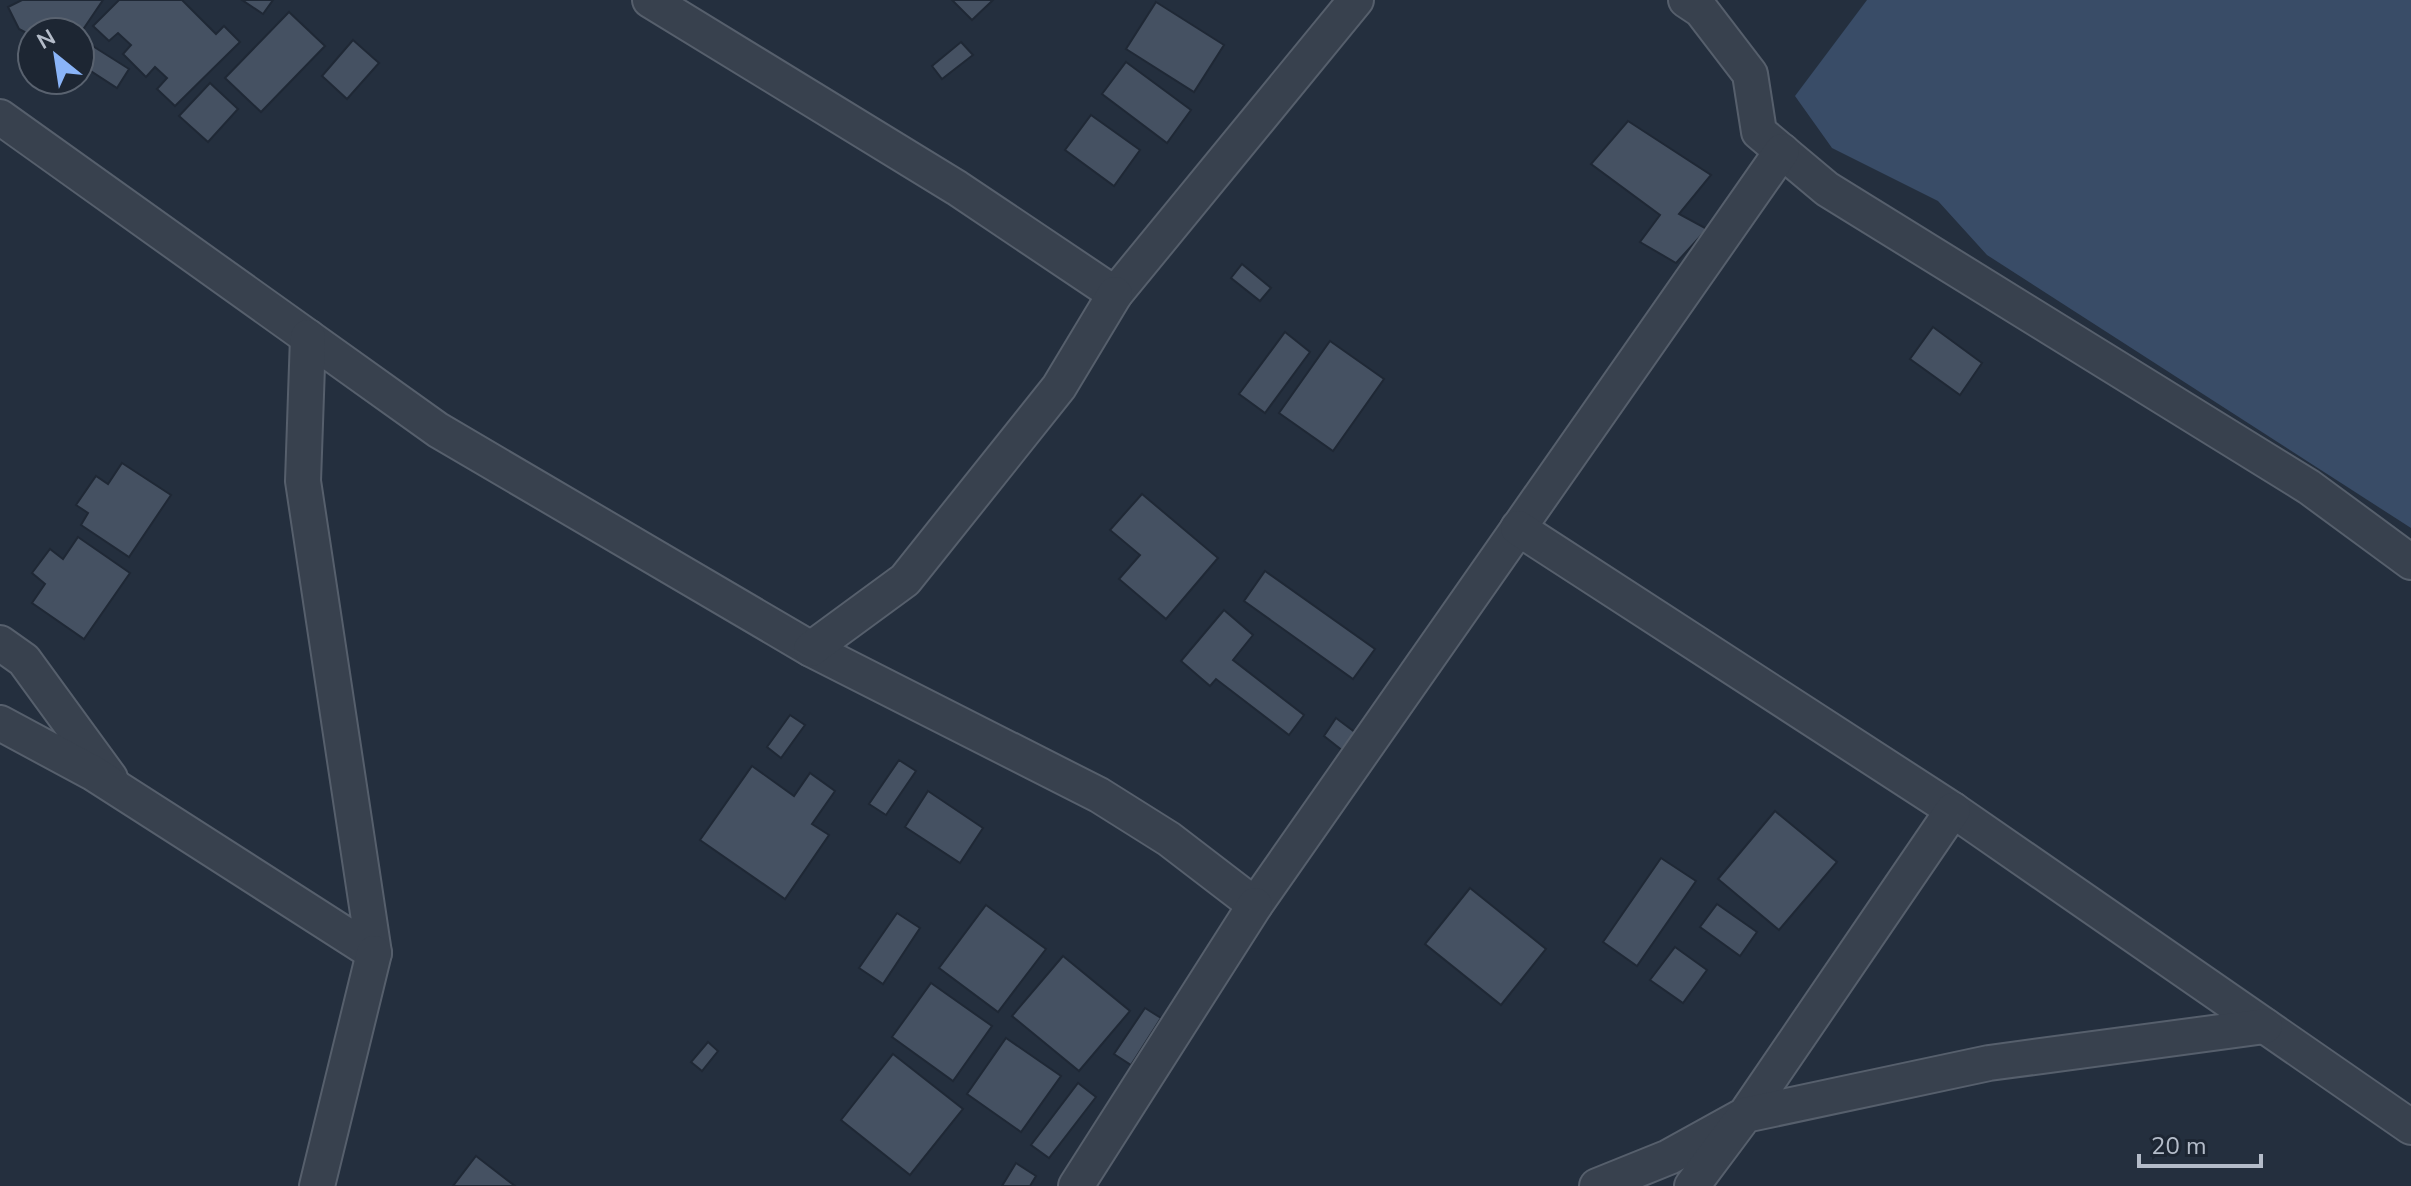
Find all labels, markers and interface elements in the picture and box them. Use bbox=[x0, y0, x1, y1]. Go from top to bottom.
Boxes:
north arrow bbox=[16, 16, 96, 96]
text: N bbox=[32, 22, 61, 57]
scale bar bbox=[2139, 1118, 2261, 1168]
text: 20 m bbox=[2151, 1130, 2207, 1162]

